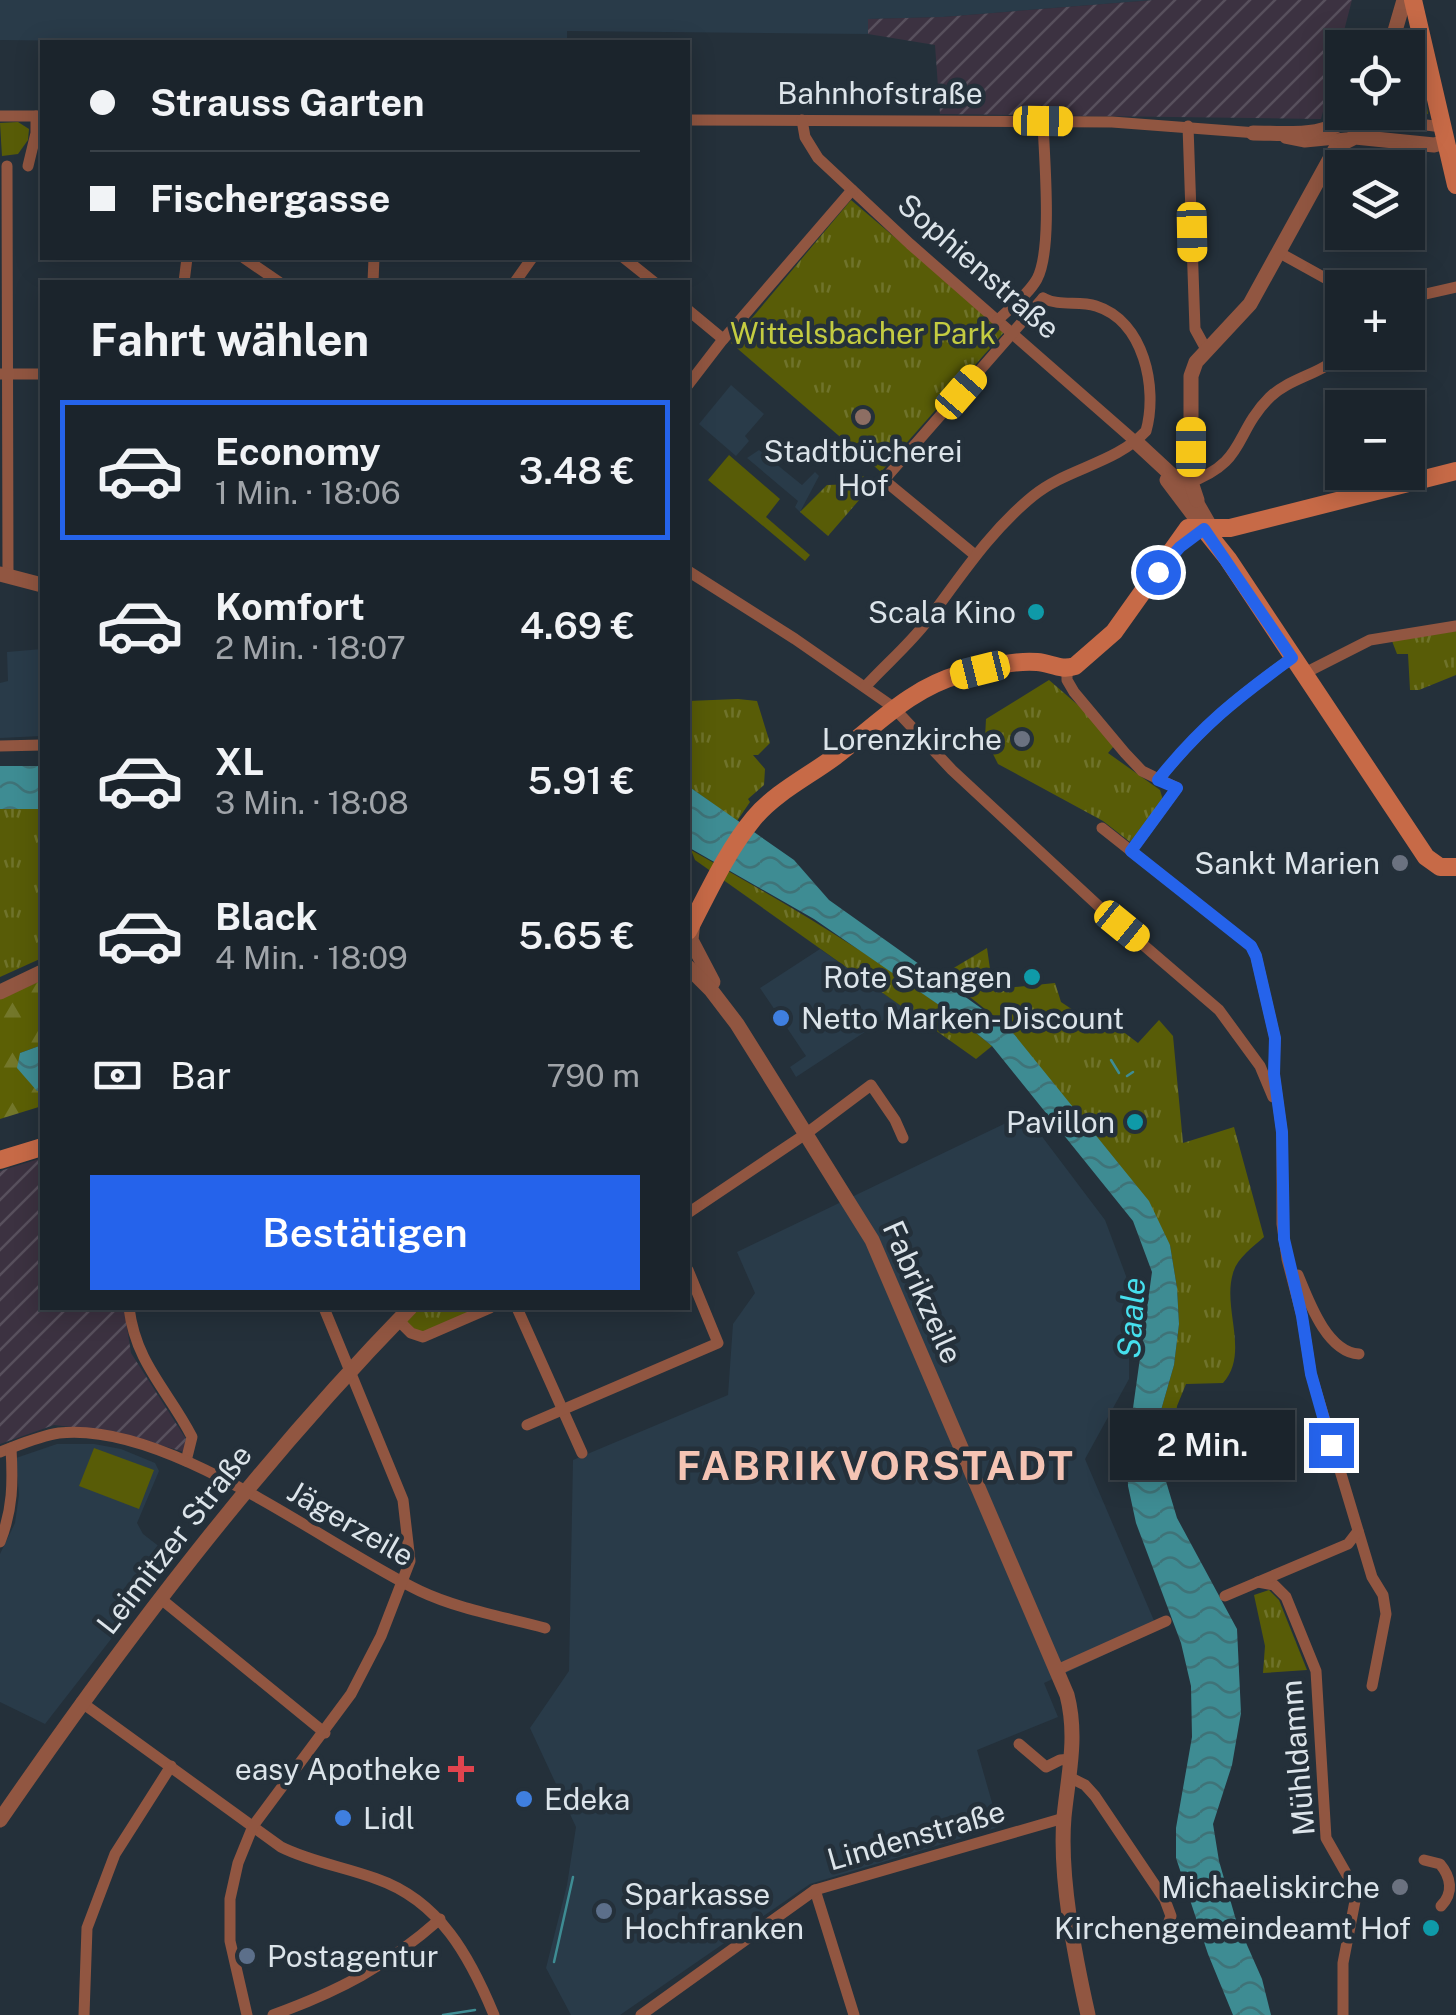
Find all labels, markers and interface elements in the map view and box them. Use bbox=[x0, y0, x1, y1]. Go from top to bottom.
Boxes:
map controls bbox=[1325, 30, 1425, 490]
button: locate bbox=[1325, 30, 1425, 130]
street label: Bahnhofstraße bbox=[777, 75, 983, 111]
text: Strauss Garten bbox=[150, 80, 425, 125]
car bbox=[1013, 105, 1073, 137]
button: layers bbox=[1325, 150, 1425, 250]
text: Fischergasse bbox=[150, 176, 390, 221]
street label: Sophienstraße bbox=[891, 186, 1067, 346]
car bbox=[1176, 202, 1208, 262]
button: + bbox=[1325, 270, 1425, 370]
text: Fahrt wählen bbox=[90, 313, 369, 366]
park label: Wittelsbacher Park bbox=[730, 315, 996, 351]
car bbox=[930, 360, 992, 424]
button: − bbox=[1325, 390, 1425, 490]
marker: Stadtbücherei Hof bbox=[852, 406, 874, 428]
car bbox=[1176, 417, 1206, 477]
icon: car bbox=[95, 425, 185, 515]
text: Economy bbox=[215, 429, 381, 474]
place label: Stadtbücherei Hof bbox=[764, 433, 962, 503]
text: 3.48 € bbox=[519, 448, 635, 493]
text: 1 Min. · 18:06 bbox=[215, 474, 401, 511]
route start bbox=[1136, 550, 1181, 595]
icon: car bbox=[95, 580, 185, 670]
text: Komfort bbox=[215, 584, 365, 629]
place label: Scala Kino bbox=[868, 594, 1016, 630]
marker: Scala Kino bbox=[1025, 601, 1047, 623]
text: 4.69 € bbox=[520, 603, 635, 648]
text: 2 Min. · 18:07 bbox=[215, 629, 406, 666]
car bbox=[947, 648, 1013, 692]
place label: Lorenzkirche bbox=[822, 721, 1002, 757]
marker: Lorenzkirche bbox=[1011, 728, 1033, 750]
icon: car bbox=[95, 735, 185, 825]
text: XL bbox=[215, 739, 264, 784]
text: 5.91 € bbox=[527, 758, 635, 803]
text: 3 Min. · 18:08 bbox=[215, 784, 409, 821]
place label: Sankt Marien bbox=[1194, 845, 1380, 881]
marker: Sankt Marien bbox=[1389, 852, 1411, 874]
icon: car bbox=[95, 890, 185, 980]
text: Black bbox=[215, 894, 318, 939]
car bbox=[1089, 895, 1155, 957]
text: 5.65 € bbox=[518, 913, 635, 958]
text: 4 Min. · 18:09 bbox=[215, 939, 408, 976]
place label: Rote Stangen bbox=[823, 959, 1012, 995]
marker: Rote Stangen bbox=[1021, 966, 1043, 988]
place label: Netto Marken-Discount bbox=[801, 1000, 1124, 1036]
marker: Netto Marken-Discount bbox=[770, 1007, 792, 1029]
icon: cash bbox=[90, 1048, 145, 1103]
text: Bar bbox=[170, 1053, 231, 1098]
text: 790 m bbox=[547, 1057, 640, 1094]
place label: Pavillon bbox=[1006, 1104, 1115, 1140]
marker: Pavillon bbox=[1124, 1111, 1146, 1133]
button: Bestätigen bbox=[90, 1175, 640, 1290]
street label: Fabrikzeile bbox=[876, 1215, 970, 1369]
water label: Saale bbox=[1110, 1276, 1152, 1360]
callout: 2 Min. bbox=[1111, 1410, 1296, 1480]
route end bbox=[1309, 1423, 1354, 1468]
text: 2 Min. bbox=[1157, 1426, 1248, 1463]
street label: Leimitzer Straße bbox=[89, 1437, 259, 1641]
district label: FABRIKVORSTADT bbox=[677, 1442, 1075, 1489]
street label: Jägerzeile bbox=[282, 1473, 420, 1573]
street label: Mühldamm bbox=[1272, 1679, 1322, 1837]
place label: easy Apotheke bbox=[235, 1751, 441, 1787]
marker: easy Apotheke bbox=[450, 1758, 472, 1780]
place label: Edeka bbox=[544, 1781, 630, 1817]
marker: Edeka bbox=[513, 1788, 535, 1810]
street label: Lindenstraße bbox=[823, 1792, 1009, 1878]
place label: Lidl bbox=[363, 1800, 415, 1836]
marker: Lidl bbox=[332, 1807, 354, 1829]
place label: Michaeliskirche bbox=[1161, 1869, 1380, 1905]
place label: Sparkasse Hochfranken bbox=[624, 1876, 804, 1946]
marker: Michaeliskirche bbox=[1389, 1876, 1411, 1898]
marker: Sparkasse Hochfranken bbox=[593, 1900, 615, 1922]
place label: Kirchengemeindeamt Hof bbox=[1054, 1910, 1411, 1946]
marker: Kirchengemeindeamt Hof bbox=[1420, 1917, 1442, 1939]
place label: Postagentur bbox=[267, 1938, 438, 1974]
marker: Postagentur bbox=[236, 1945, 258, 1967]

